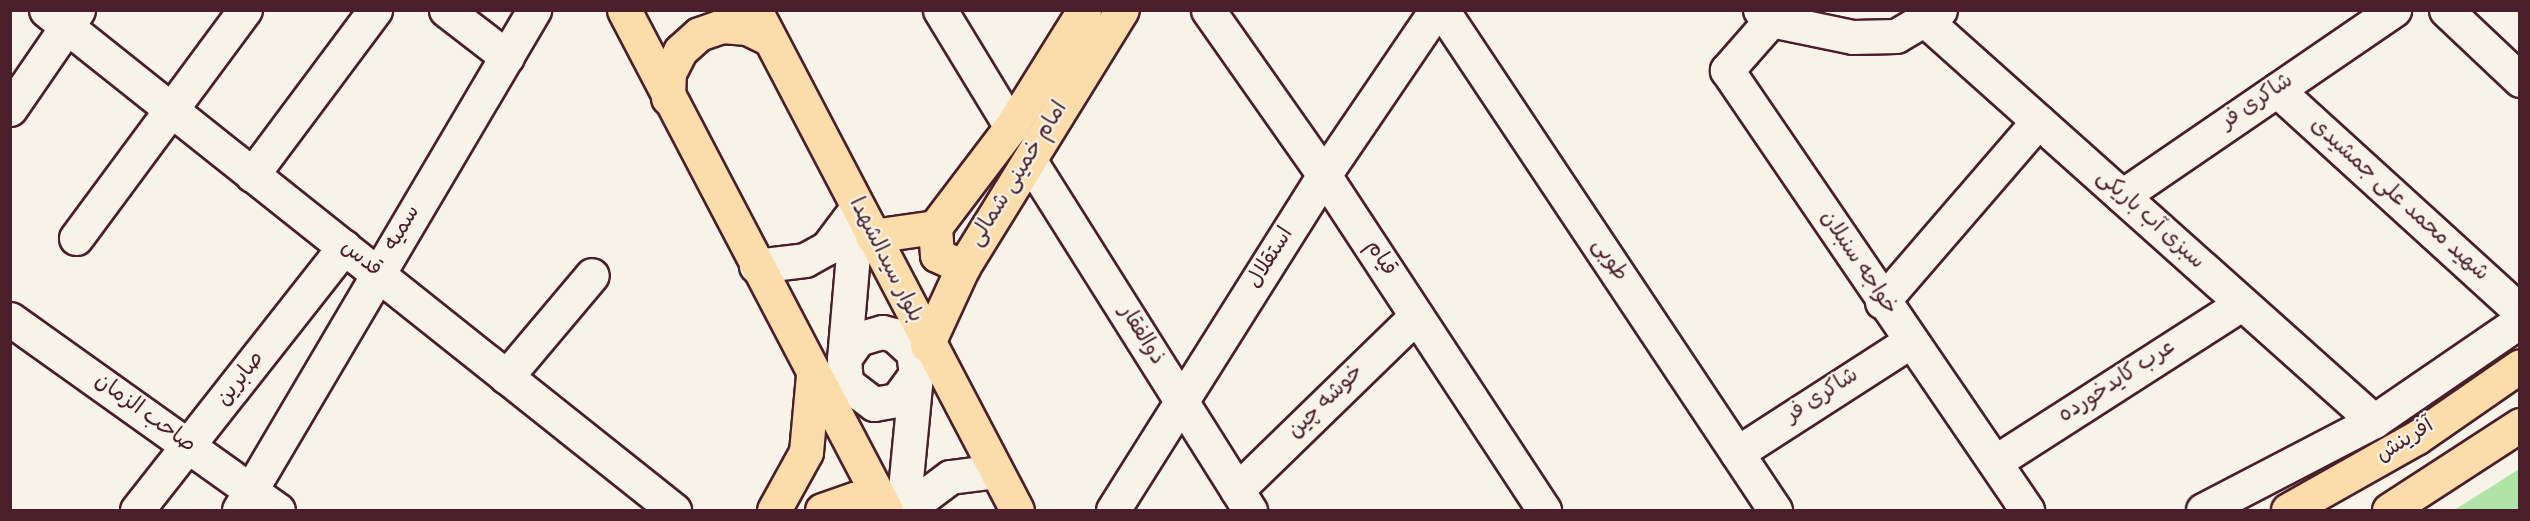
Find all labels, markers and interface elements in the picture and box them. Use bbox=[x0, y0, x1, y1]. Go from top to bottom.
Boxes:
street label: شاکری فر bbox=[2217, 69, 2299, 137]
street label: امام خمینی شمالی bbox=[965, 98, 1075, 252]
street label: شهید محمد علی جمشیدی bbox=[2303, 114, 2493, 288]
street label: سبزی آب باریکی bbox=[2089, 166, 2209, 276]
street label: بلوار سیدالشهدا bbox=[841, 194, 927, 328]
street label: سمیه bbox=[380, 201, 428, 257]
street label: خواجه سنبلان bbox=[1812, 207, 1902, 321]
street label: استقلال bbox=[1243, 223, 1301, 295]
street label: طوبی bbox=[1584, 234, 1632, 288]
street label: قدس bbox=[334, 236, 386, 284]
street label: قیام bbox=[1358, 236, 1400, 282]
street label: ذوالفقار bbox=[1111, 301, 1169, 371]
street label: عرب کایدخورده bbox=[2055, 335, 2181, 431]
street label: صابرین bbox=[212, 347, 272, 413]
street label: خوشه چین bbox=[1284, 360, 1370, 446]
street label: شاکری فر bbox=[1782, 364, 1864, 430]
street label: صاحب الزمان bbox=[88, 369, 200, 461]
street label: آفرینش bbox=[2372, 414, 2440, 470]

